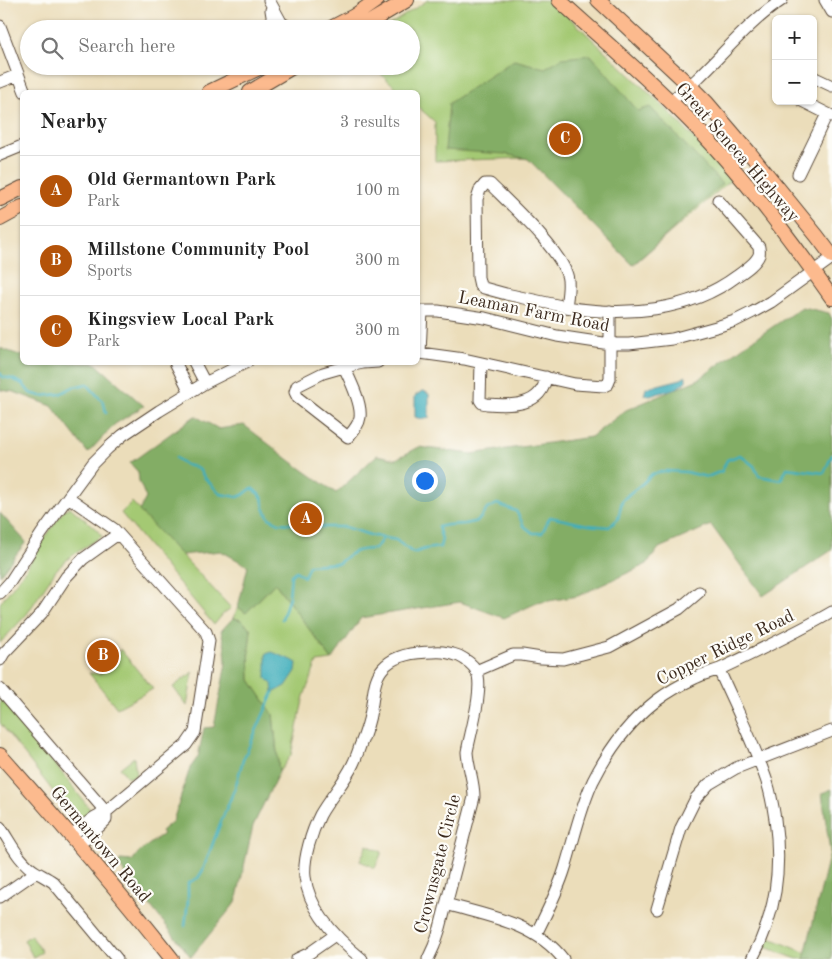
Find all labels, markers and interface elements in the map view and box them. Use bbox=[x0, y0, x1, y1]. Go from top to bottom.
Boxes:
map controls bbox=[772, 15, 817, 105]
button: + bbox=[772, 15, 817, 60]
search box bbox=[20, 20, 420, 75]
icon: search bbox=[38, 34, 66, 62]
text: Search here bbox=[78, 38, 175, 57]
button: − bbox=[772, 60, 817, 105]
street label: Great Seneca Highway bbox=[672, 80, 803, 226]
text: Nearby bbox=[40, 112, 108, 133]
text: 3 results bbox=[340, 115, 400, 131]
pin: C bbox=[549, 120, 581, 158]
text: Old Germantown Park bbox=[87, 171, 276, 190]
text: A bbox=[50, 183, 62, 199]
text: 100 m bbox=[355, 183, 400, 199]
text: Park bbox=[87, 194, 120, 210]
text: Millstone Community Pool bbox=[87, 241, 309, 260]
text: B bbox=[50, 253, 62, 269]
text: 300 m bbox=[355, 253, 400, 269]
text: Sports bbox=[87, 264, 132, 280]
street label: Leaman Farm Road bbox=[457, 288, 611, 335]
text: Kingsview Local Park bbox=[87, 311, 274, 330]
text: C bbox=[51, 323, 61, 339]
text: 300 m bbox=[355, 323, 400, 339]
text: Park bbox=[87, 334, 120, 350]
your location bbox=[412, 468, 438, 494]
pin: A bbox=[290, 500, 322, 538]
street label: Copper Ridge Road bbox=[654, 607, 797, 689]
pin: B bbox=[87, 637, 119, 675]
street label: Germantown Road bbox=[47, 783, 154, 906]
street label: Crownsgate Circle bbox=[412, 793, 464, 936]

